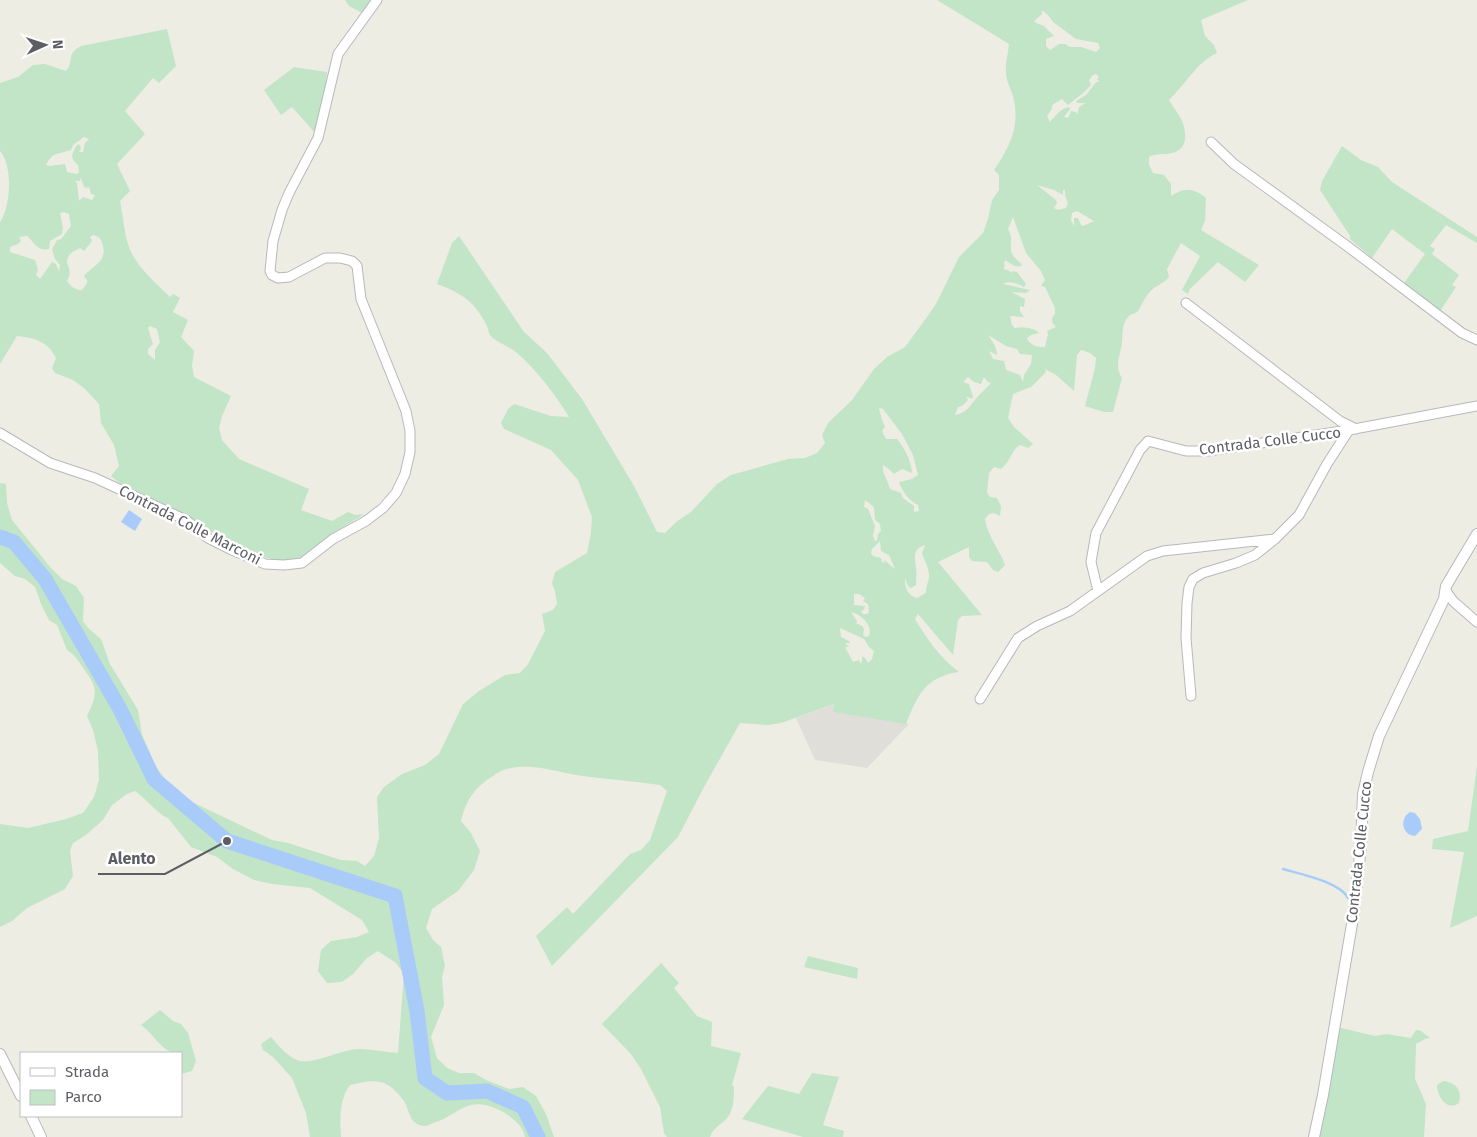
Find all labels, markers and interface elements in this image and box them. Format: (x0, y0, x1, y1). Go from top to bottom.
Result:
north arrow (20, 20, 70, 70)
text: N (49, 39, 66, 49)
street label: Contrada Colle Cucco (1198, 423, 1342, 459)
street label: Contrada Colle Marconi (116, 481, 264, 569)
street label: Contrada Colle Cucco (1343, 780, 1375, 924)
callout: Alento (98, 843, 165, 874)
text: Alento (107, 849, 156, 868)
legend (20, 1052, 182, 1117)
text: Strada (65, 1063, 109, 1081)
text: Parco (65, 1088, 102, 1106)

